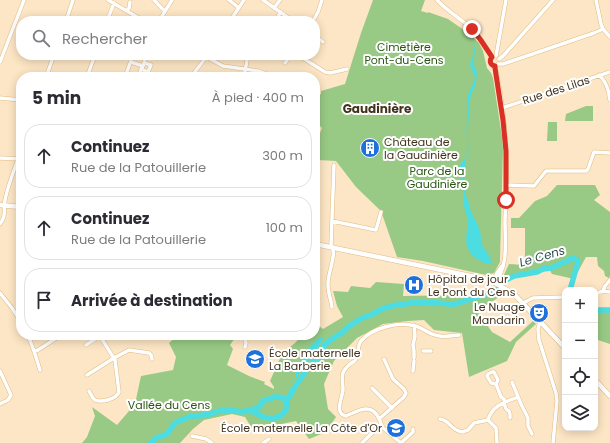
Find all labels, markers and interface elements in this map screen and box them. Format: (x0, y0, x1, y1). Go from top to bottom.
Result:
search box (16, 16, 320, 60)
route end (463, 20, 481, 38)
icon: search (30, 27, 52, 49)
text: Rechercher (62, 28, 148, 49)
park label: Cimetière Pont-du-Cens (364, 39, 444, 68)
street label: Rue des Lilas (520, 72, 592, 108)
text: 5 min (32, 86, 81, 110)
text: À pied · 400 m (212, 88, 304, 107)
district label: Gaudinière (343, 100, 412, 117)
place label: Château de la Gaudinière (384, 134, 458, 163)
text: Continuez (71, 136, 150, 157)
building icon: Château de la Gaudinière (359, 137, 381, 159)
icon: ahead (33, 145, 55, 167)
text: 300 m (262, 146, 303, 165)
text: Rue de la Patouillerie (71, 158, 206, 177)
park label: Parc de la Gaudinière (407, 163, 468, 192)
route start (497, 191, 515, 209)
text: Continuez (71, 208, 150, 229)
icon: ahead (33, 217, 55, 239)
text: 100 m (266, 218, 303, 237)
text: Rue de la Patouillerie (71, 230, 206, 249)
water label: Le Cens (517, 241, 567, 271)
place label: Hôpital de jour Le Pont du Cens (428, 271, 516, 300)
hospital icon: Hôpital de jour Le Pont du Cens (403, 274, 425, 296)
map controls (562, 287, 598, 431)
button: + (562, 287, 598, 323)
icon: arrive (33, 289, 55, 311)
text: Arrivée à destination (71, 290, 233, 311)
place label: Le Nuage Mandarin (472, 299, 525, 328)
theatre icon: Le Nuage Mandarin (528, 302, 550, 324)
button: − (562, 323, 598, 359)
place label: École maternelle La Barberie (269, 345, 361, 374)
school or university icon: École maternelle La Barberie (244, 348, 266, 370)
button: locate (562, 359, 598, 395)
button: layers (562, 395, 598, 431)
park label: Vallée du Cens (128, 397, 210, 413)
school or university icon: École maternelle La Côte d'Or (385, 417, 407, 439)
place label: École maternelle La Côte d'Or (221, 420, 382, 436)

